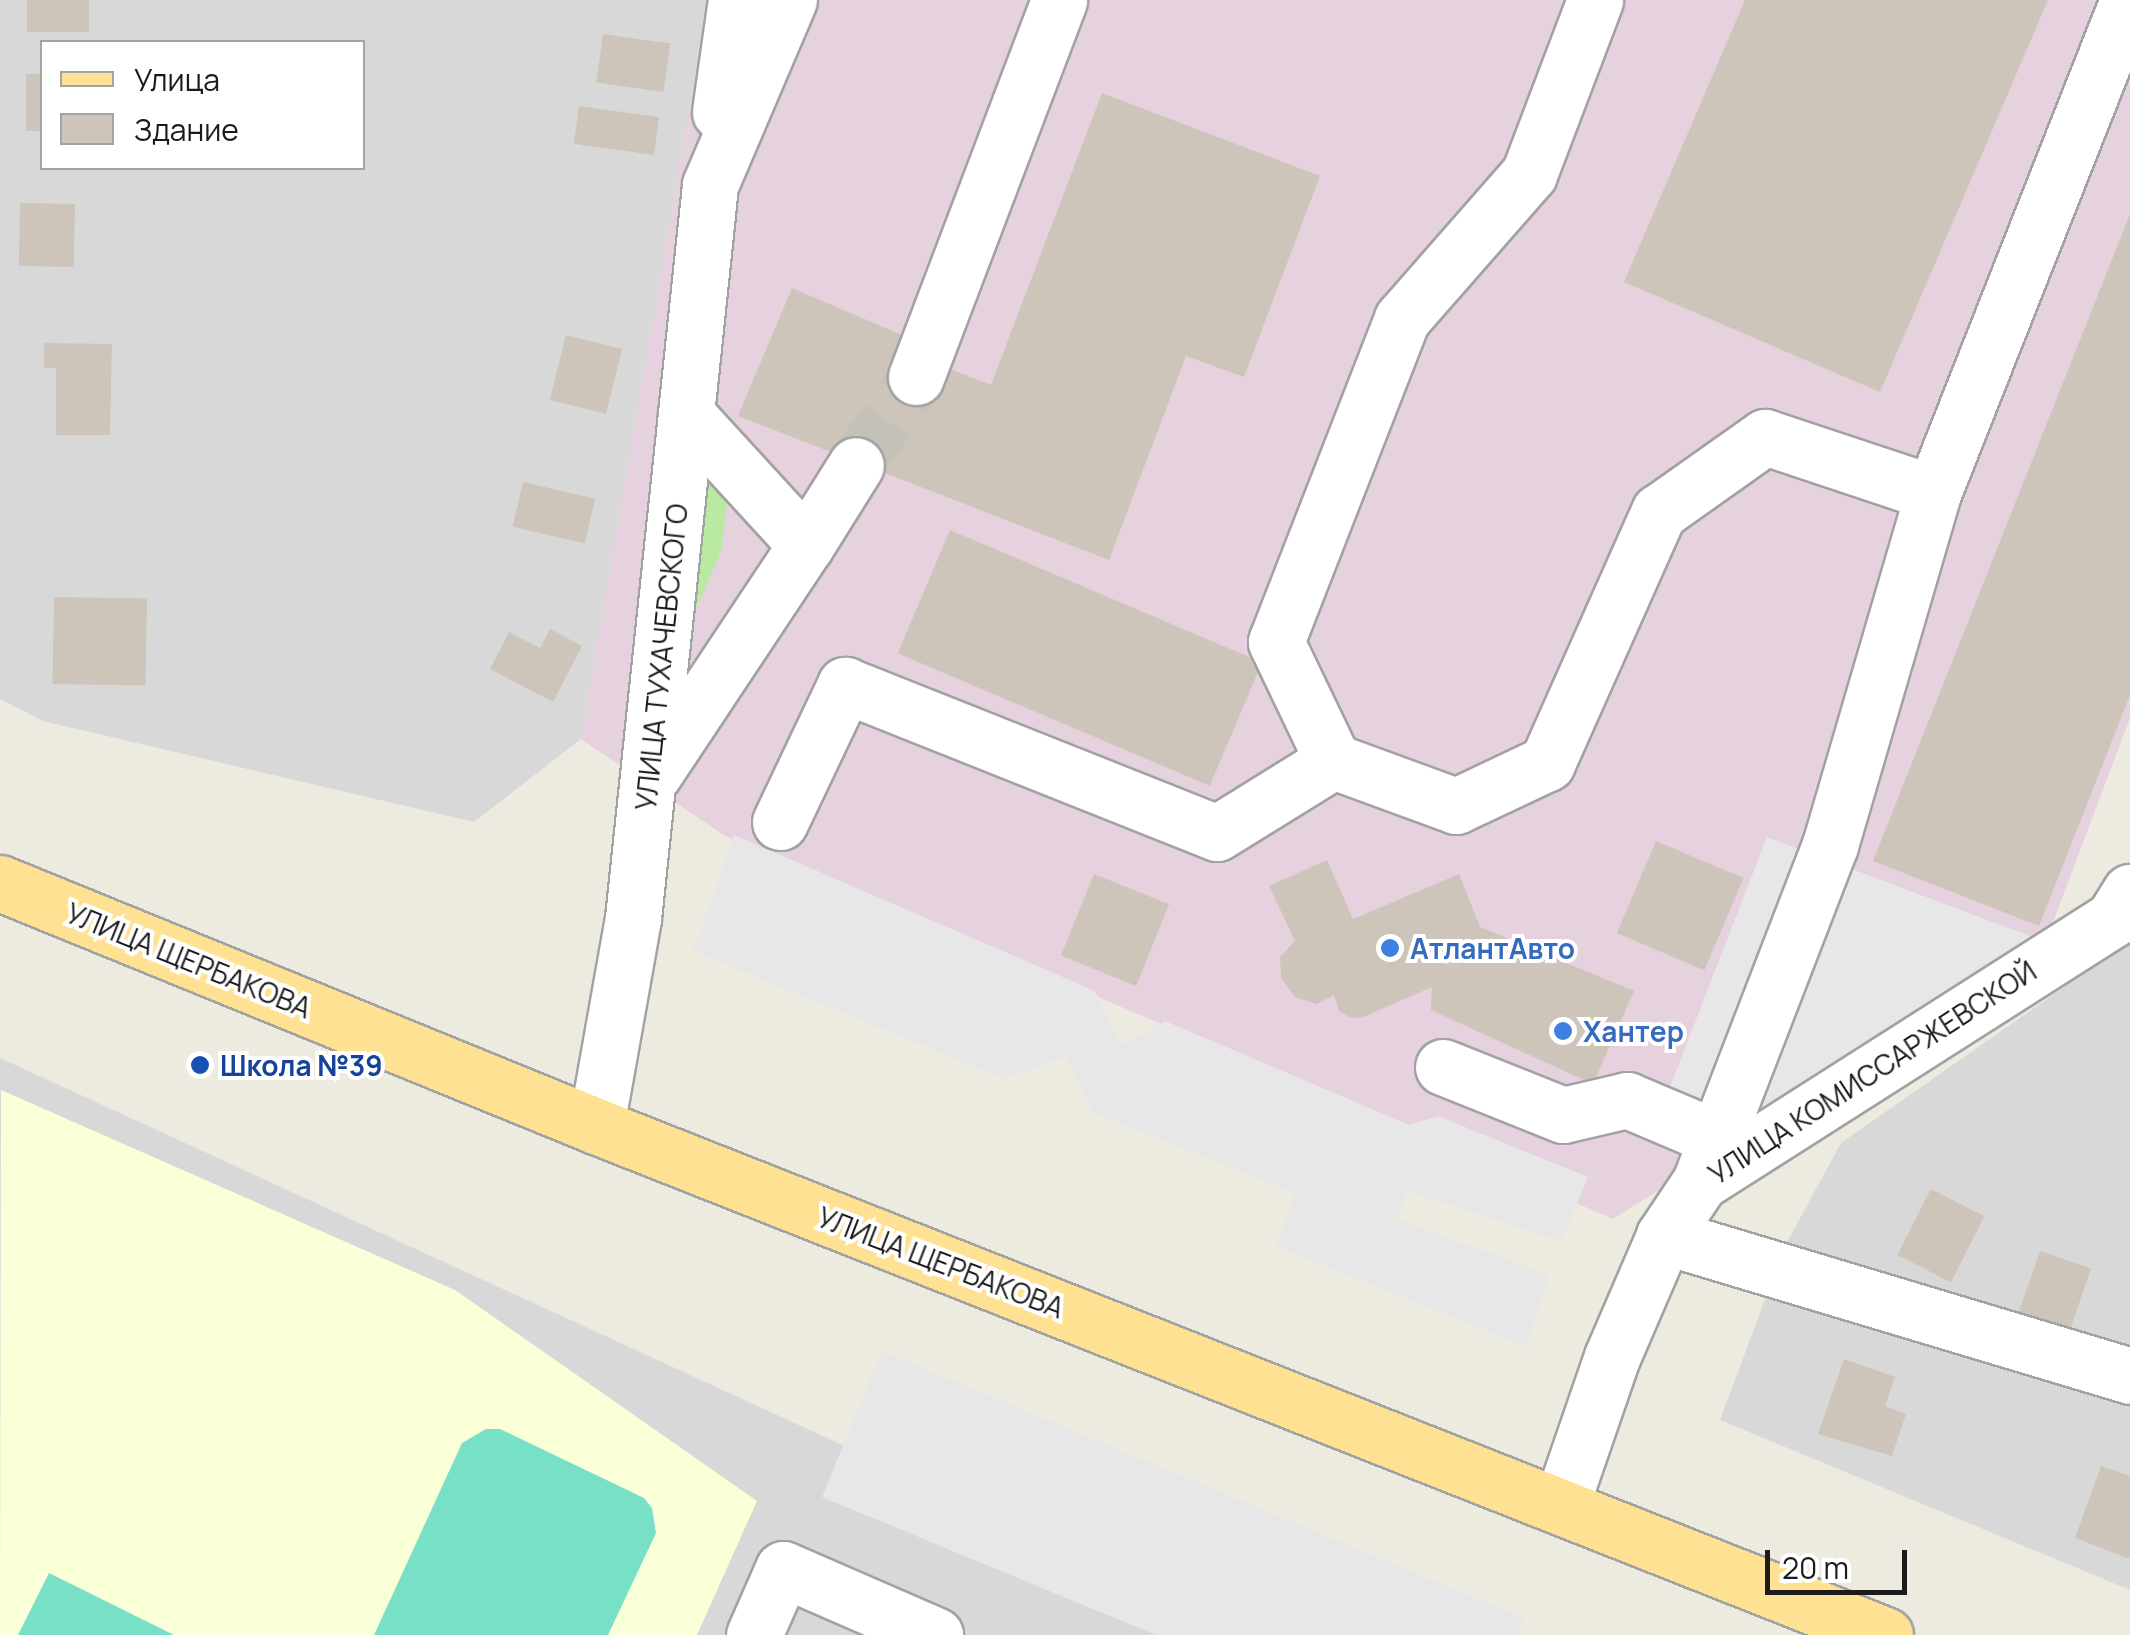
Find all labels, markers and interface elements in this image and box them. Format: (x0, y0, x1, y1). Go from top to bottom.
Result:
legend (40, 40, 365, 170)
text: Улица (134, 59, 220, 100)
text: Здание (134, 109, 239, 150)
street label: УЛИЦА ТУХАЧЕВСКОГО (628, 502, 694, 812)
street label: УЛИЦА ЩЕРБАКОВА (62, 895, 316, 1025)
place label: АтлантАвто (1410, 931, 1575, 965)
marker: АтлантАвто (1379, 937, 1401, 959)
street label: УЛИЦА КОМИССАРЖЕВСКОЙ (1702, 953, 2042, 1191)
place label: Хантер (1583, 1014, 1684, 1048)
marker: Хантер (1552, 1020, 1574, 1042)
place label: Школа №39 (220, 1048, 383, 1082)
marker: Школа №39 (189, 1054, 211, 1076)
street label: УЛИЦА ЩЕРБАКОВА (813, 1199, 1069, 1325)
scale bar (1770, 1530, 1912, 1592)
text: 20 m (1782, 1547, 1849, 1588)

